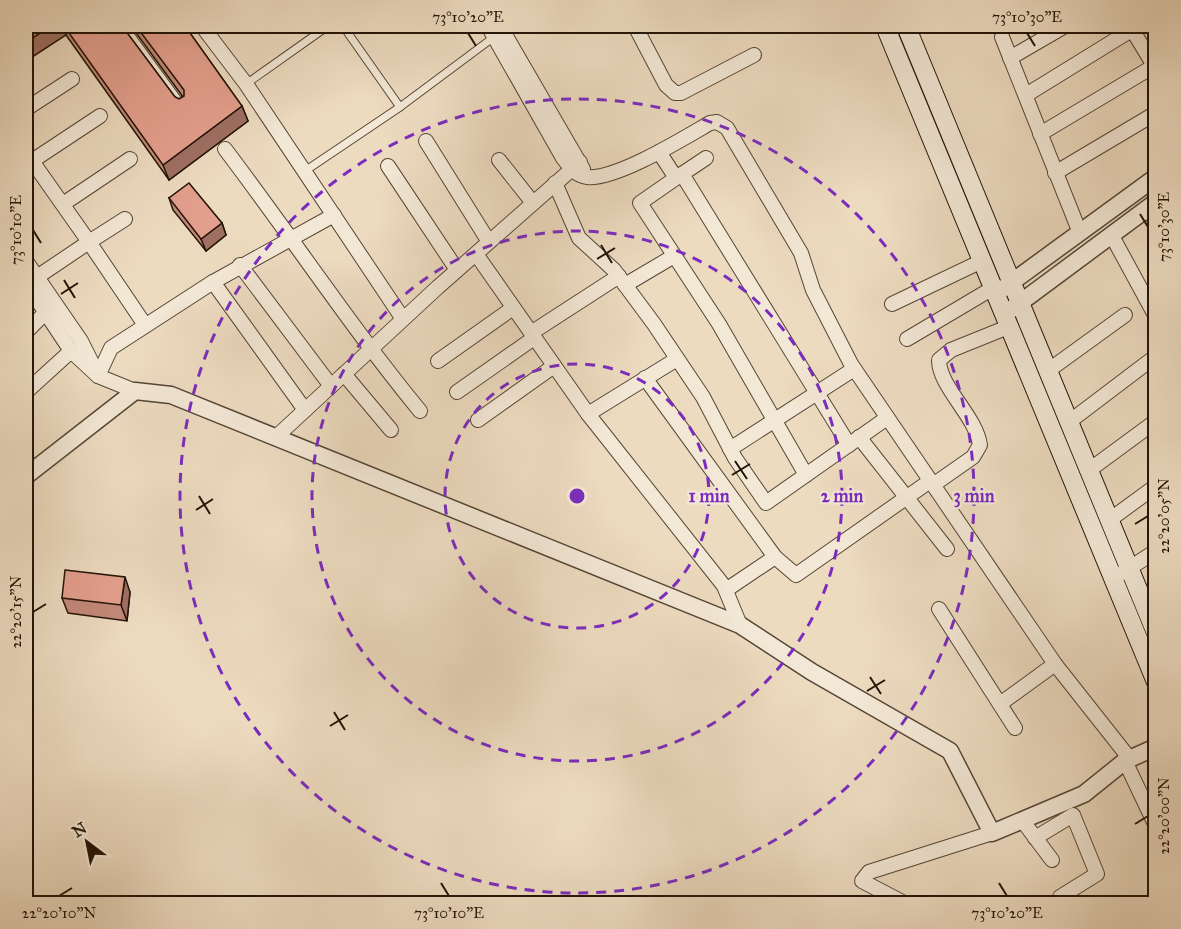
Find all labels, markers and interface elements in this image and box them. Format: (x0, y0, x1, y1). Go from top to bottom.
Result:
text: 73°10'20"E (432, 8, 504, 26)
text: 73°10'30"E (992, 8, 1062, 26)
text: 73°10'30"E (1155, 192, 1173, 262)
text: 73°10'10"E (7, 195, 25, 265)
text: 22°20'05"N (1155, 478, 1173, 554)
text: 1 min (689, 485, 730, 507)
text: 2 min (821, 485, 864, 507)
text: 3 min (954, 485, 995, 508)
centre of rings (567, 486, 587, 506)
text: 22°20'15"N (7, 575, 25, 648)
text: 22°20'00"N (1155, 777, 1173, 855)
north arrow (57, 812, 117, 872)
text: N (69, 818, 90, 841)
text: 22°20'10"N (22, 904, 96, 922)
text: 73°10'10"E (414, 904, 484, 922)
text: 73°10'20"E (971, 904, 1043, 922)

